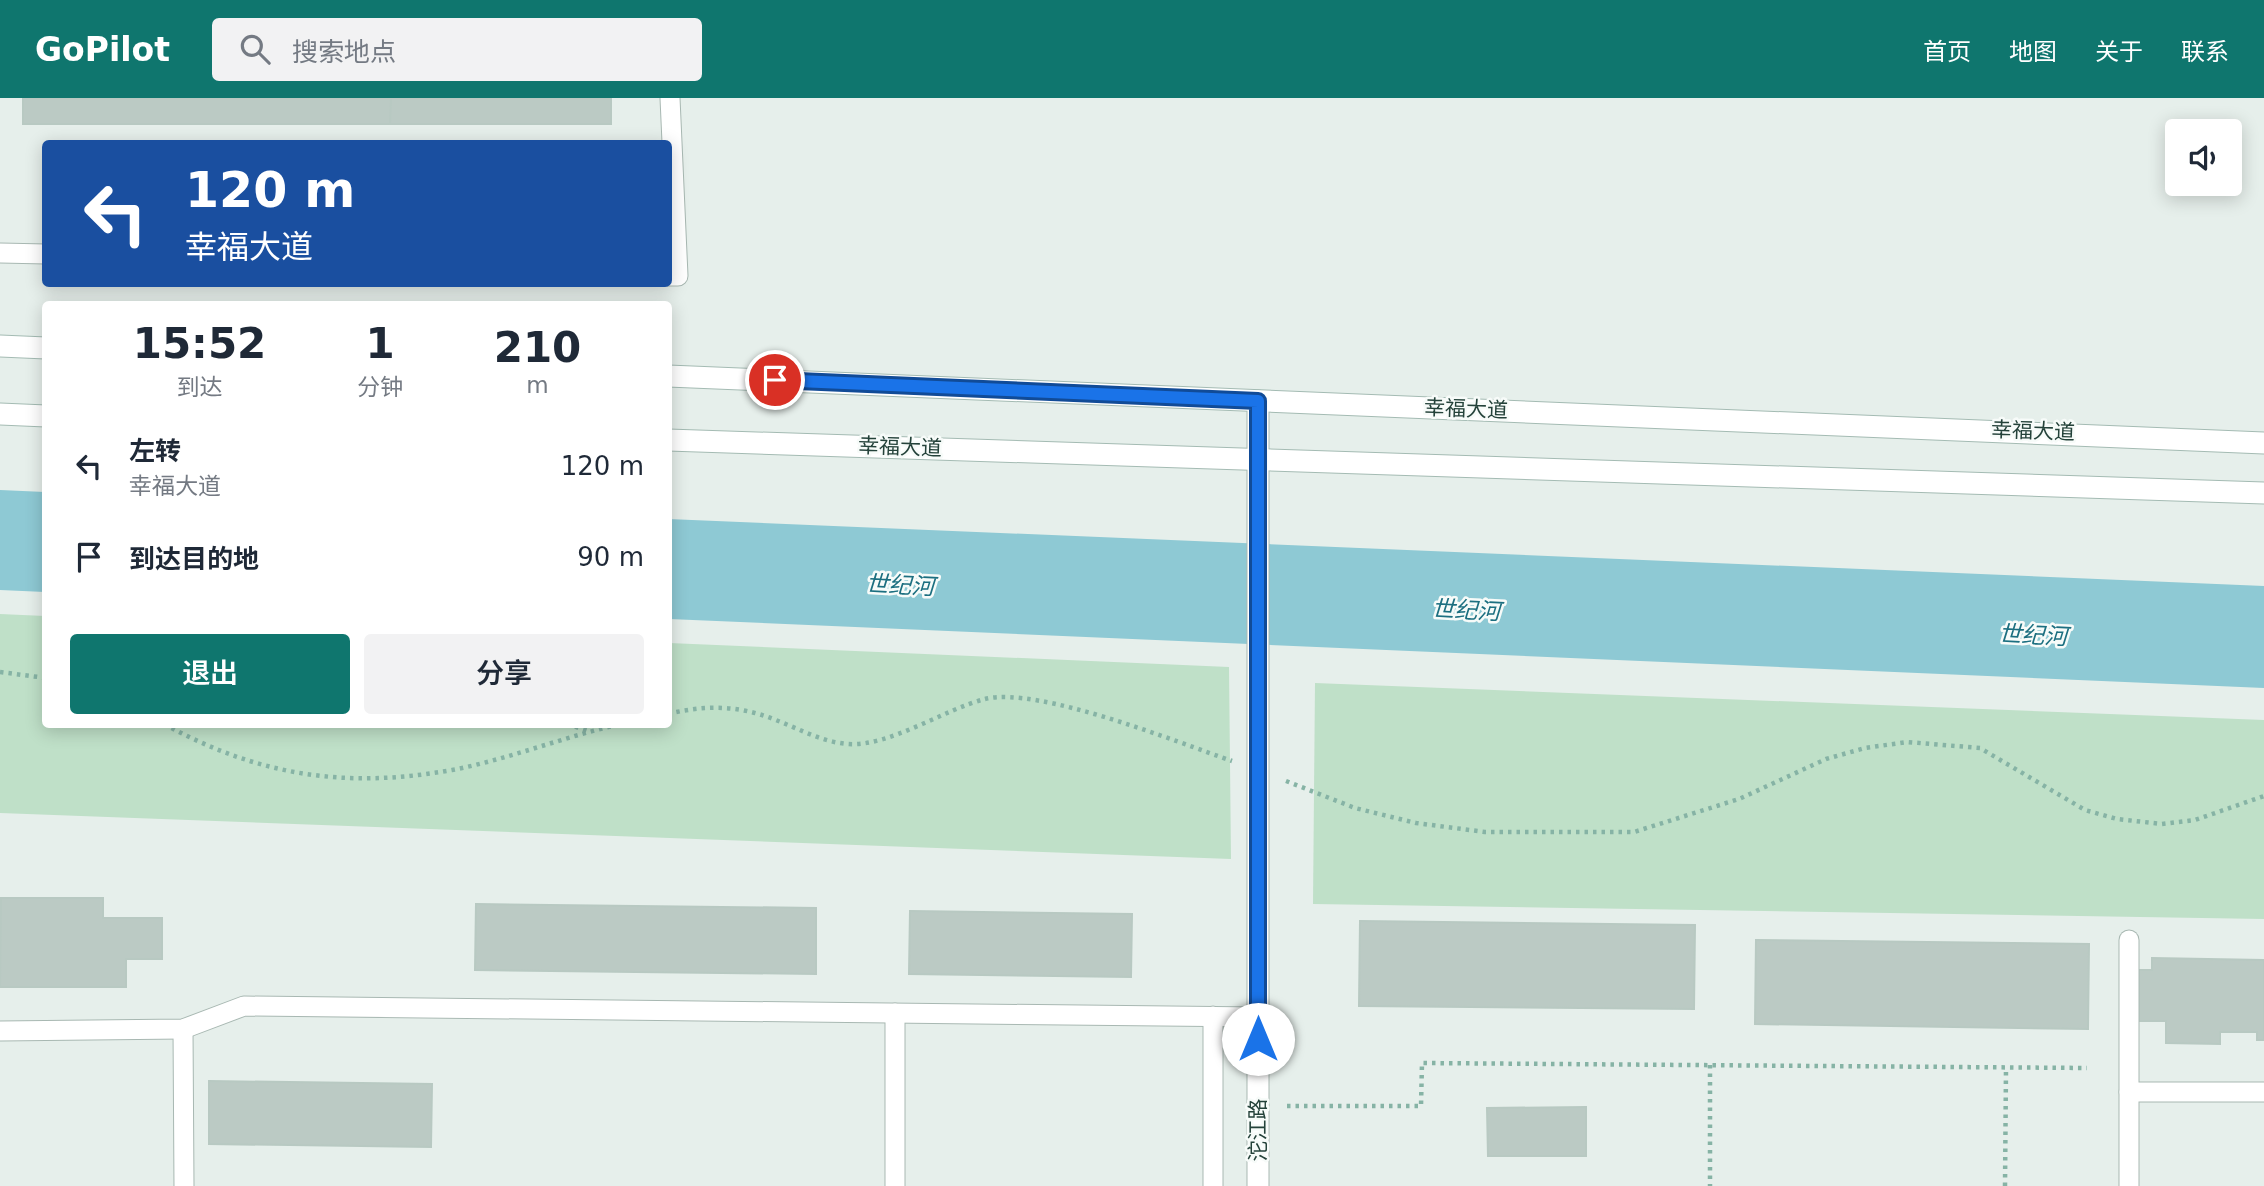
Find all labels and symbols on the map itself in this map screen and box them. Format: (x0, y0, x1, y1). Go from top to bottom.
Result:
pin (745, 350, 805, 410)
street label: 幸福大道 (1424, 396, 1508, 422)
street label: 幸福大道 (1991, 418, 2075, 444)
street label: 幸福大道 (858, 434, 942, 460)
water label: 世纪河 (865, 570, 939, 600)
water label: 世纪河 (1431, 595, 1505, 625)
water label: 世纪河 (1998, 620, 2072, 650)
position arrow (1221, 1002, 1295, 1076)
street label: 沱江路 (1246, 1099, 1270, 1162)

